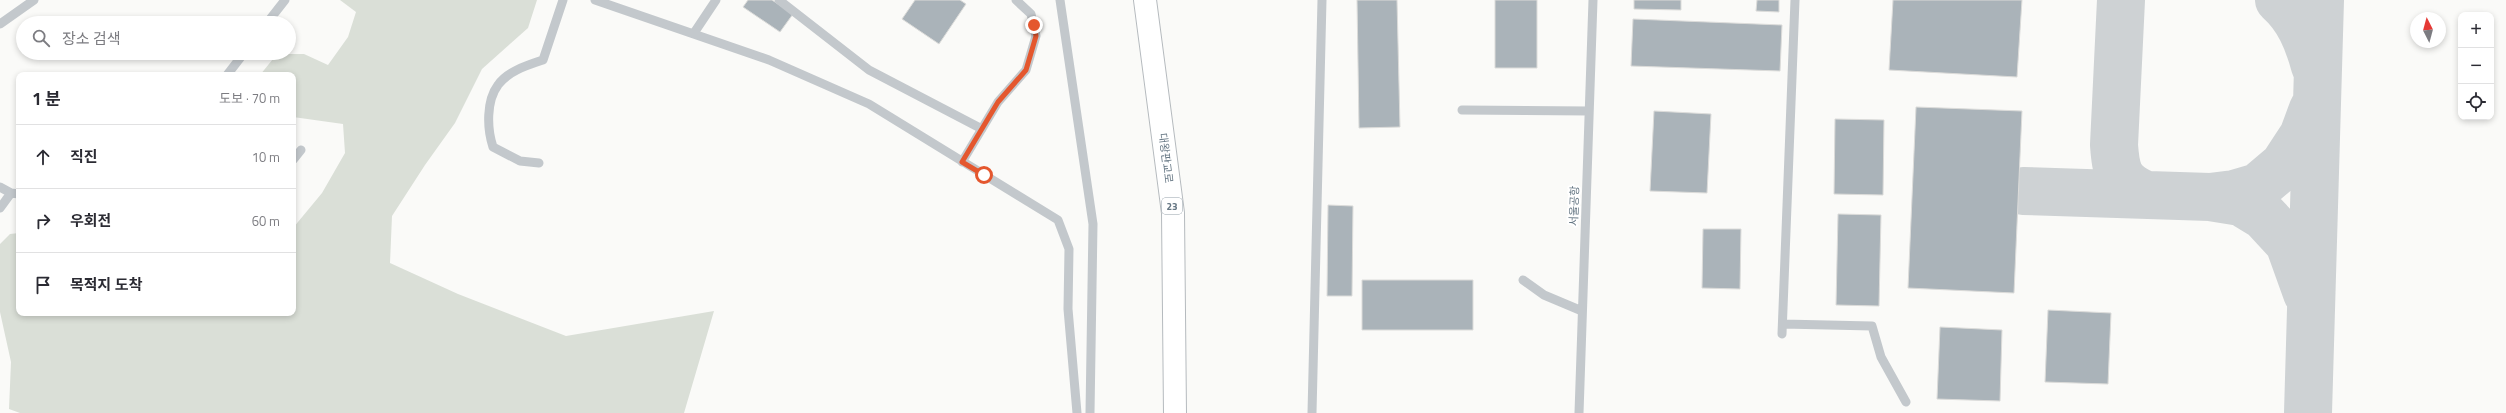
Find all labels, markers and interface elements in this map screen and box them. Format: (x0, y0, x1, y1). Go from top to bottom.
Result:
north arrow (2410, 12, 2446, 48)
map controls (2458, 12, 2494, 120)
button: + (2458, 12, 2494, 48)
search box (16, 16, 296, 60)
route end (1025, 16, 1043, 34)
icon: search (30, 27, 52, 49)
text: 장소 검색 (62, 27, 121, 50)
button: − (2458, 48, 2494, 84)
button: locate (2458, 84, 2494, 120)
text: 1 분 (32, 86, 61, 112)
text: 도보 · 70 m (219, 88, 280, 108)
street label: 대왕판교로 (1155, 132, 1177, 184)
text: 직진 (70, 145, 98, 168)
icon: ahead (32, 146, 54, 168)
text: 10 m (252, 147, 280, 167)
route start (975, 166, 993, 184)
street label: 서울공항 (1565, 185, 1583, 227)
road number: 23 (1162, 198, 1182, 214)
text: 우회전 (70, 209, 111, 232)
icon: right (32, 210, 54, 232)
text: 60 m (252, 211, 280, 231)
text: 목적지 도착 (70, 273, 142, 296)
icon: arrive (32, 274, 54, 296)

